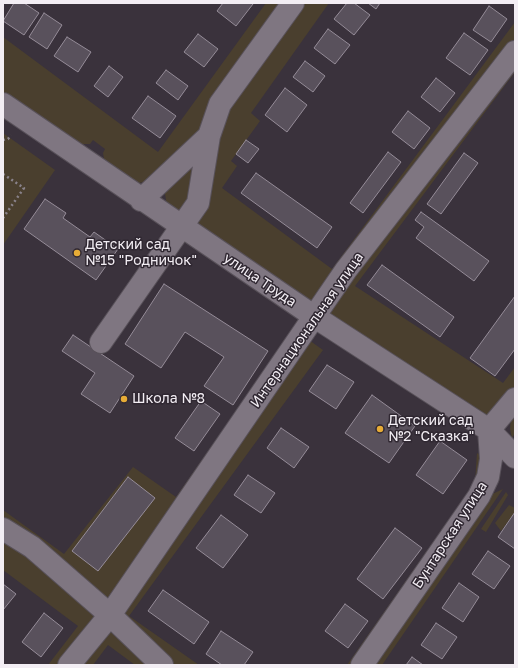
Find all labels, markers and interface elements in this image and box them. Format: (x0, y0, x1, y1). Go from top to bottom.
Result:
place label: Детский сад №15 "Родничок" (85, 237, 197, 270)
marker: Детский сад №15 "Родничок" (72, 248, 82, 258)
street label: улица Труда (220, 249, 300, 311)
street label: Интернациональная улица (247, 249, 367, 411)
place label: Школа №8 (132, 391, 205, 407)
marker: Школа №8 (119, 394, 129, 404)
place label: Детский сад №2 "Сказка" (388, 413, 474, 446)
marker: Детский сад №2 "Сказка" (375, 424, 385, 434)
street label: Бунтарская улица (409, 478, 491, 592)

